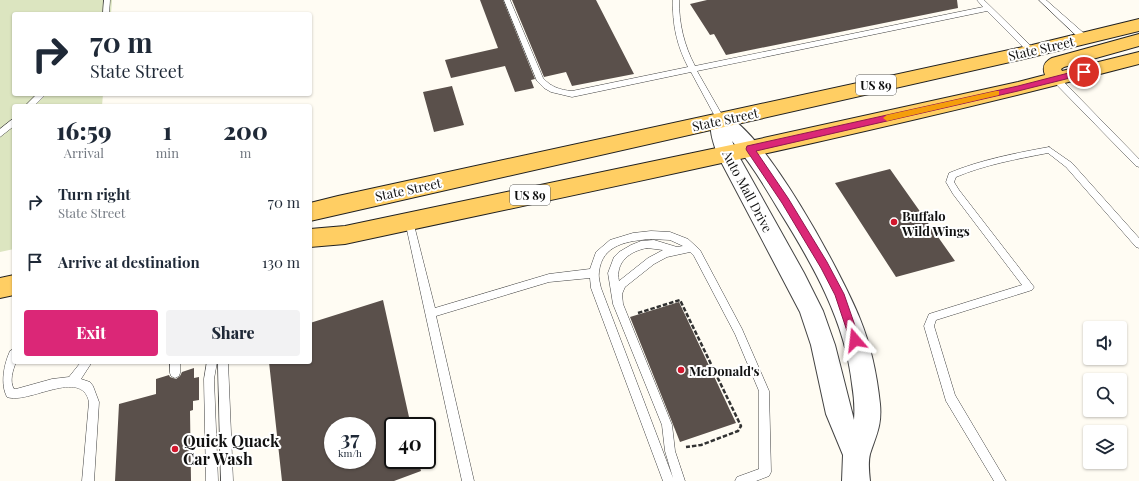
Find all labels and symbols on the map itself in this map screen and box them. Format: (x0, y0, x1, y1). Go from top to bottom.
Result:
street label: State Street (1006, 32, 1076, 64)
pin (1067, 55, 1101, 89)
road number: US 89 (856, 75, 896, 95)
street label: State Street (690, 104, 760, 134)
street label: Auto Mall Drive (719, 146, 777, 235)
street label: State Street (373, 174, 443, 204)
road number: US 89 (510, 185, 550, 205)
place label: Buffalo Wild Wings (901, 207, 970, 239)
marker: Buffalo Wild Wings (889, 217, 899, 227)
position arrow (834, 319, 876, 361)
place label: McDonald's (689, 362, 760, 379)
marker: McDonald's (676, 365, 686, 375)
speed limit sign: 40 (384, 417, 436, 469)
place label: Quick Quack Car Wash (183, 430, 280, 469)
marker: Quick Quack Car Wash (170, 444, 180, 454)

